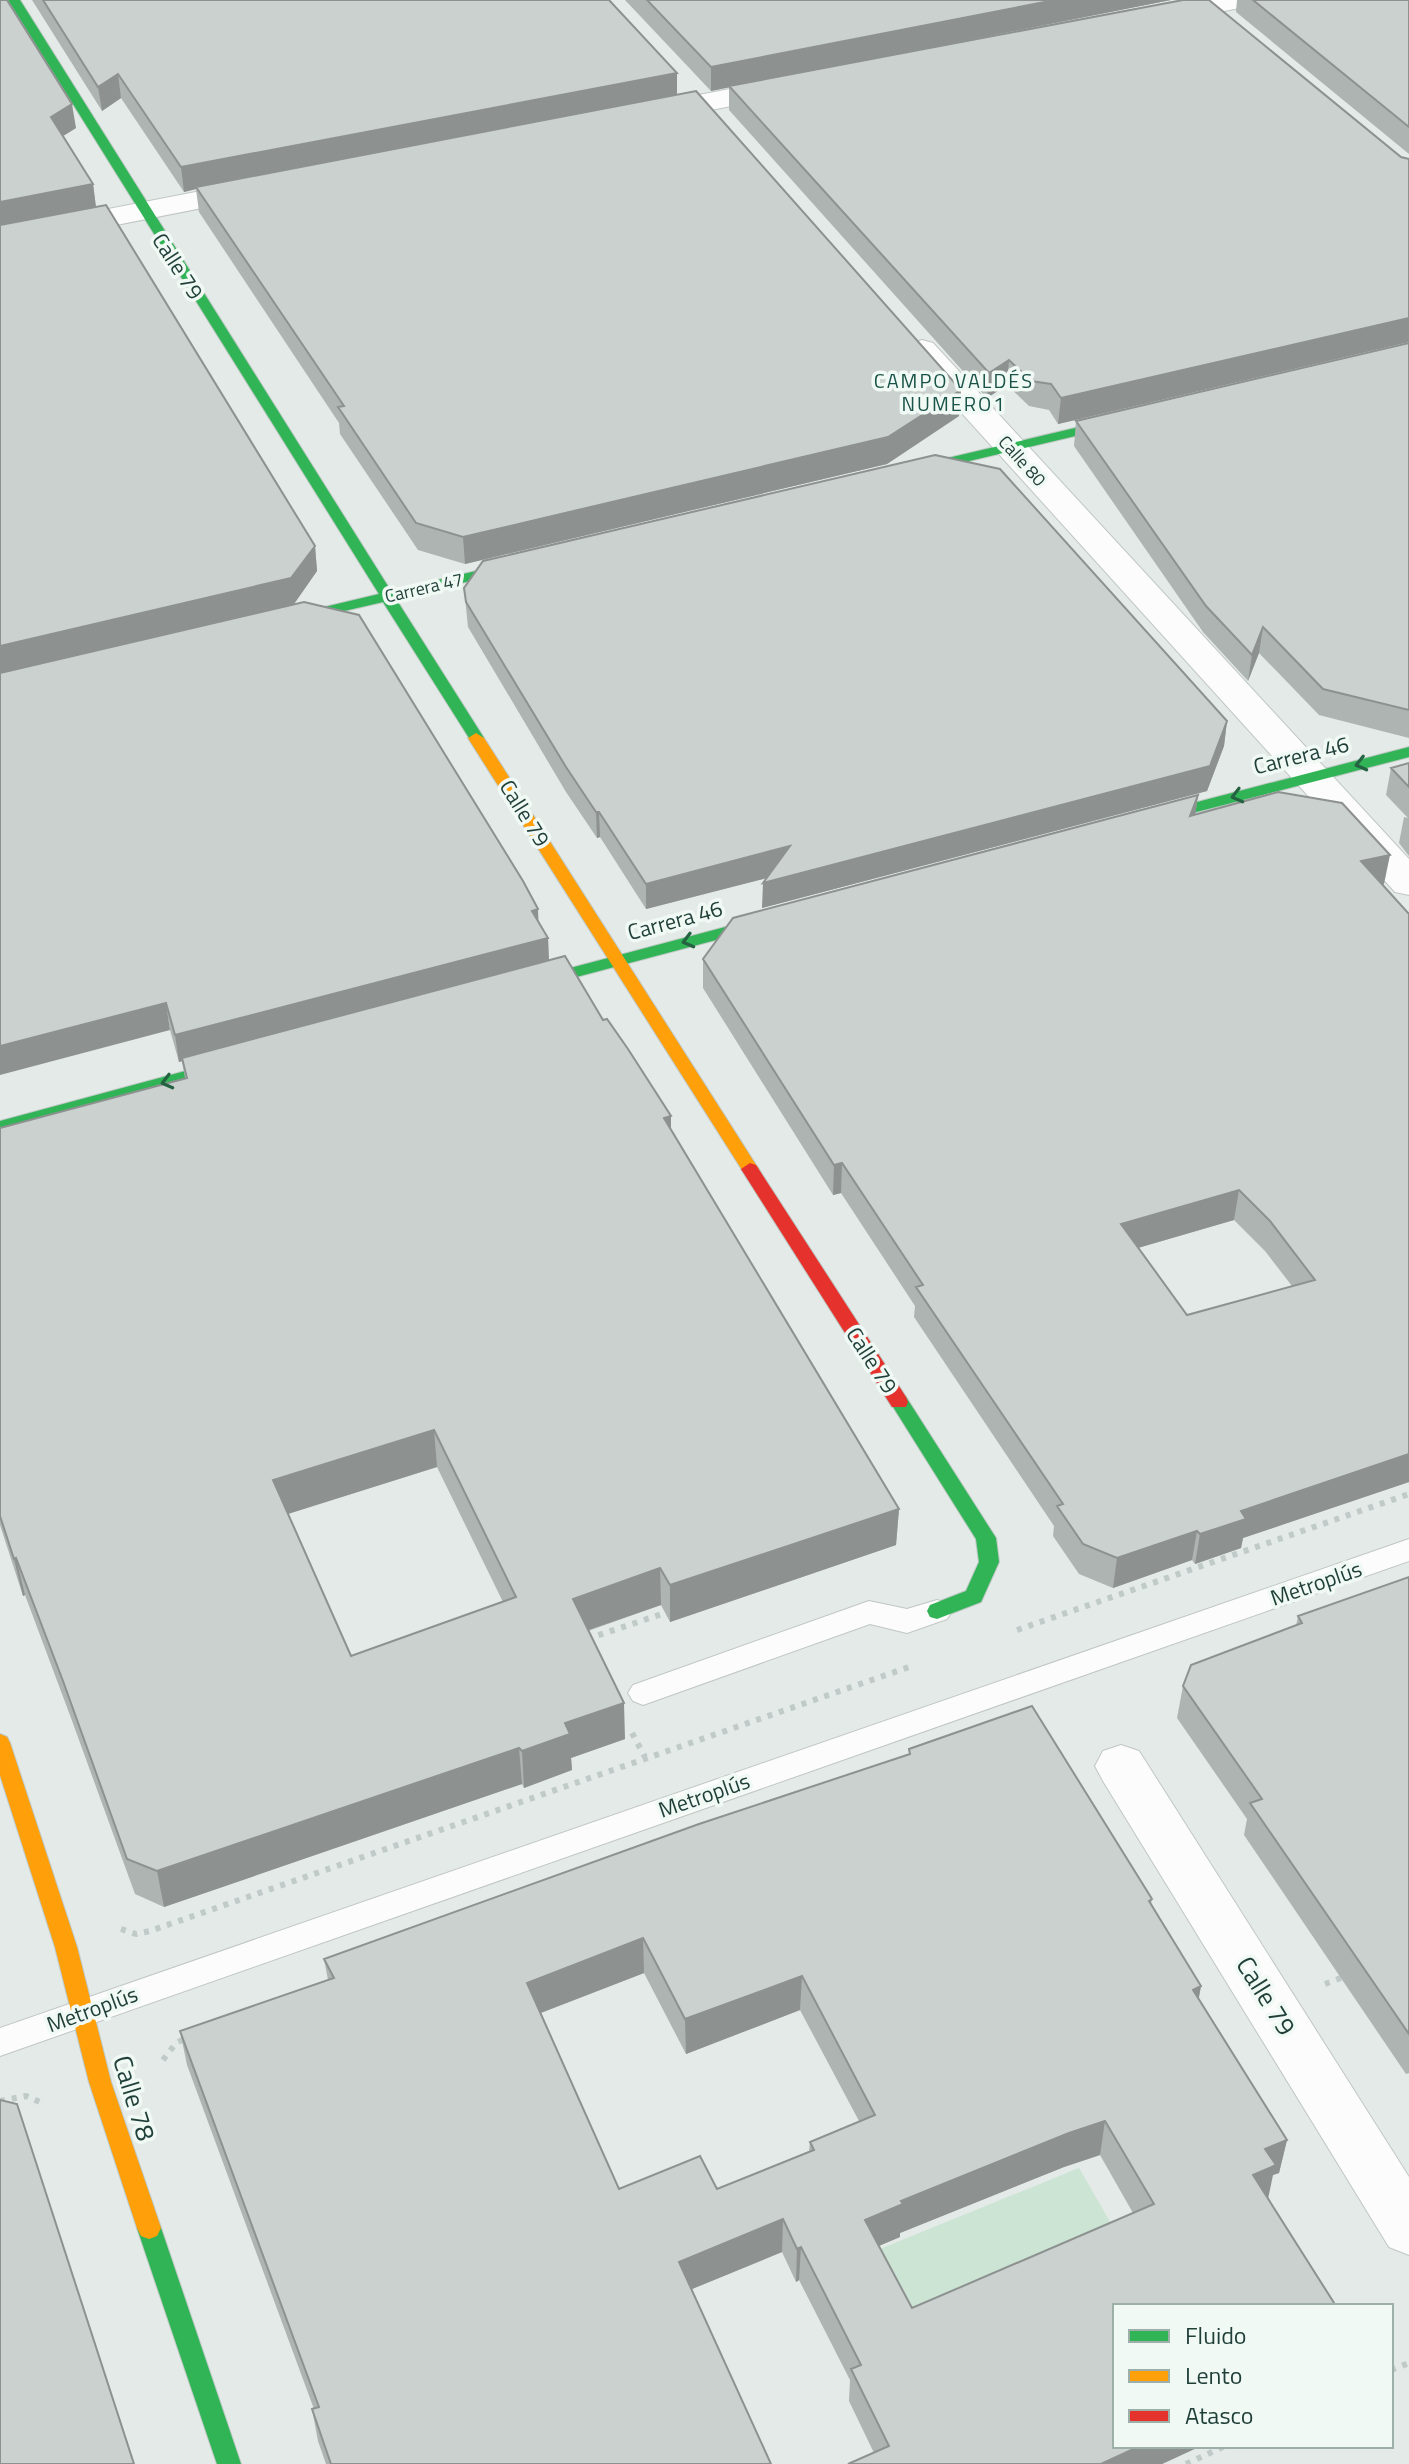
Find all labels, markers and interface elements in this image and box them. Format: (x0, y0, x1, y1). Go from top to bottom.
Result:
street label: Calle 79 (144, 226, 212, 306)
district label: CAMPO VALDÉS NUMERO1 (874, 365, 1034, 419)
street label: Calle 80 (992, 429, 1053, 492)
street label: Carrera 47 (382, 565, 466, 610)
street label: Carrera 46 (1250, 727, 1352, 783)
one-way arrow (1355, 755, 1368, 772)
street label: Calle 79 (491, 773, 559, 853)
one-way arrow (1231, 786, 1245, 803)
street label: Carrera 46 (624, 891, 726, 949)
one-way arrow (682, 932, 696, 949)
one-way arrow (160, 1073, 174, 1089)
street label: Calle 79 (838, 1320, 906, 1400)
street label: Metroplús (1266, 1552, 1366, 1614)
street label: Metroplús (654, 1764, 754, 1826)
street label: Calle 79 (1227, 1948, 1306, 2043)
street label: Metroplús (42, 1977, 142, 2041)
street label: Calle 78 (103, 2050, 166, 2145)
legend (1113, 2304, 1393, 2448)
text: Fluido (1185, 2317, 1247, 2353)
text: Lento (1185, 2357, 1242, 2393)
text: Atasco (1185, 2397, 1254, 2433)

